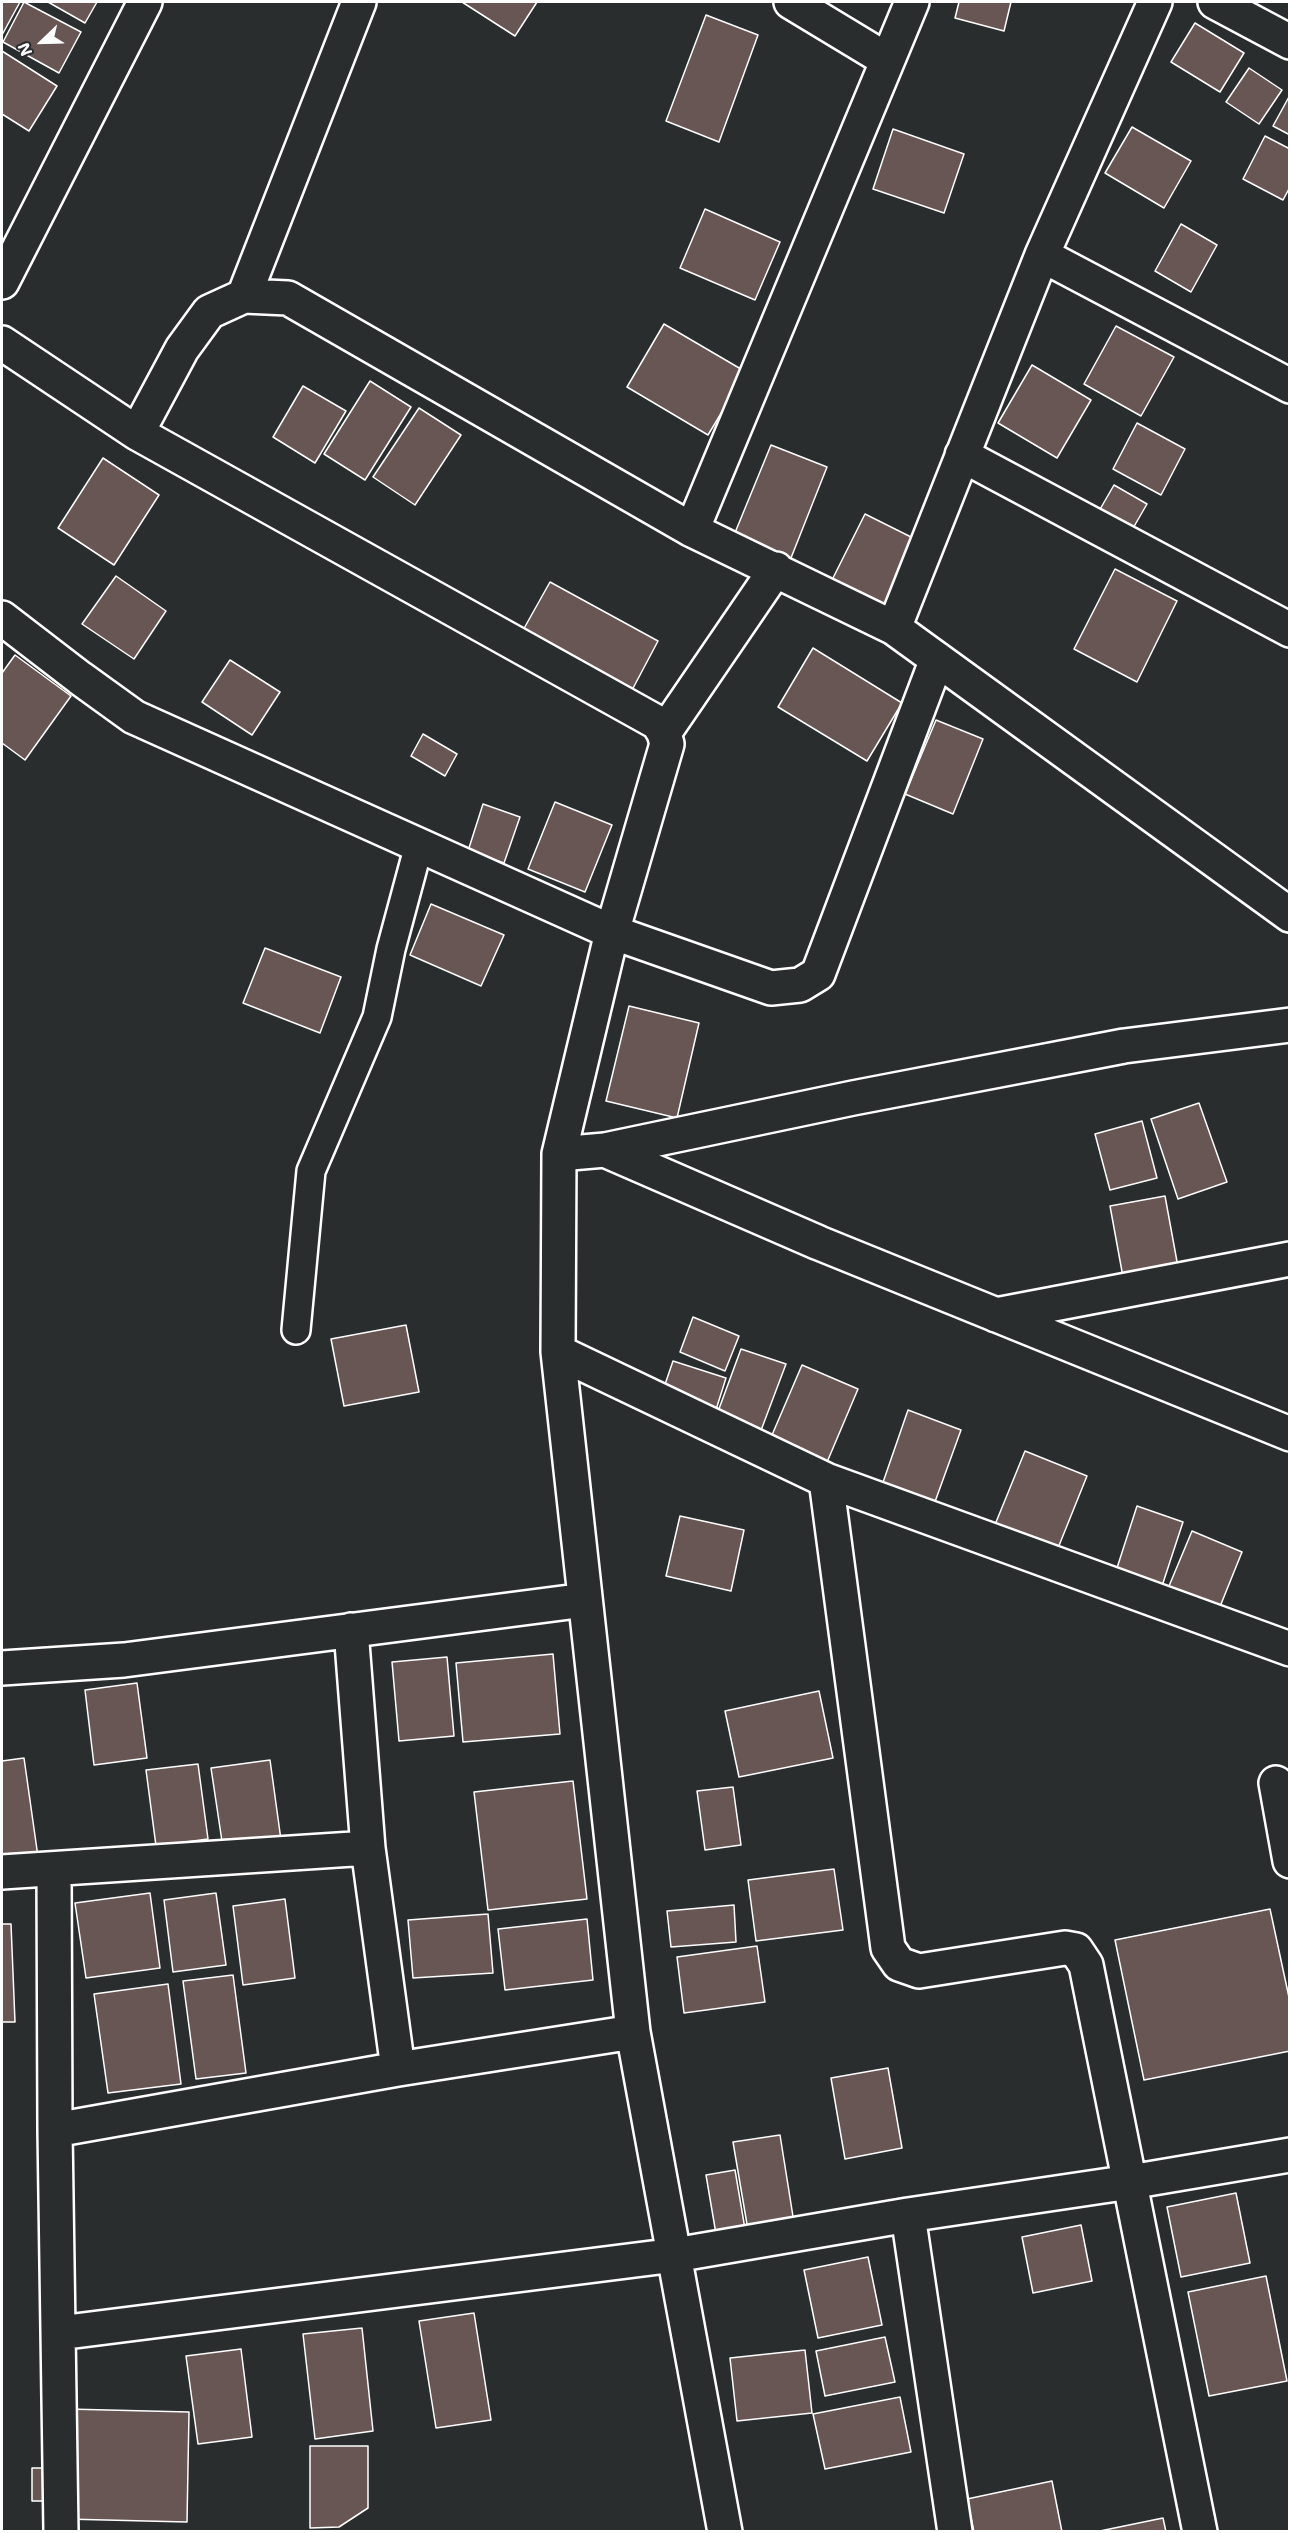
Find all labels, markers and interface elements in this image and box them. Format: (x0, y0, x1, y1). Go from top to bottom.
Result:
north arrow (12, 12, 72, 72)
text: N (13, 39, 37, 59)

